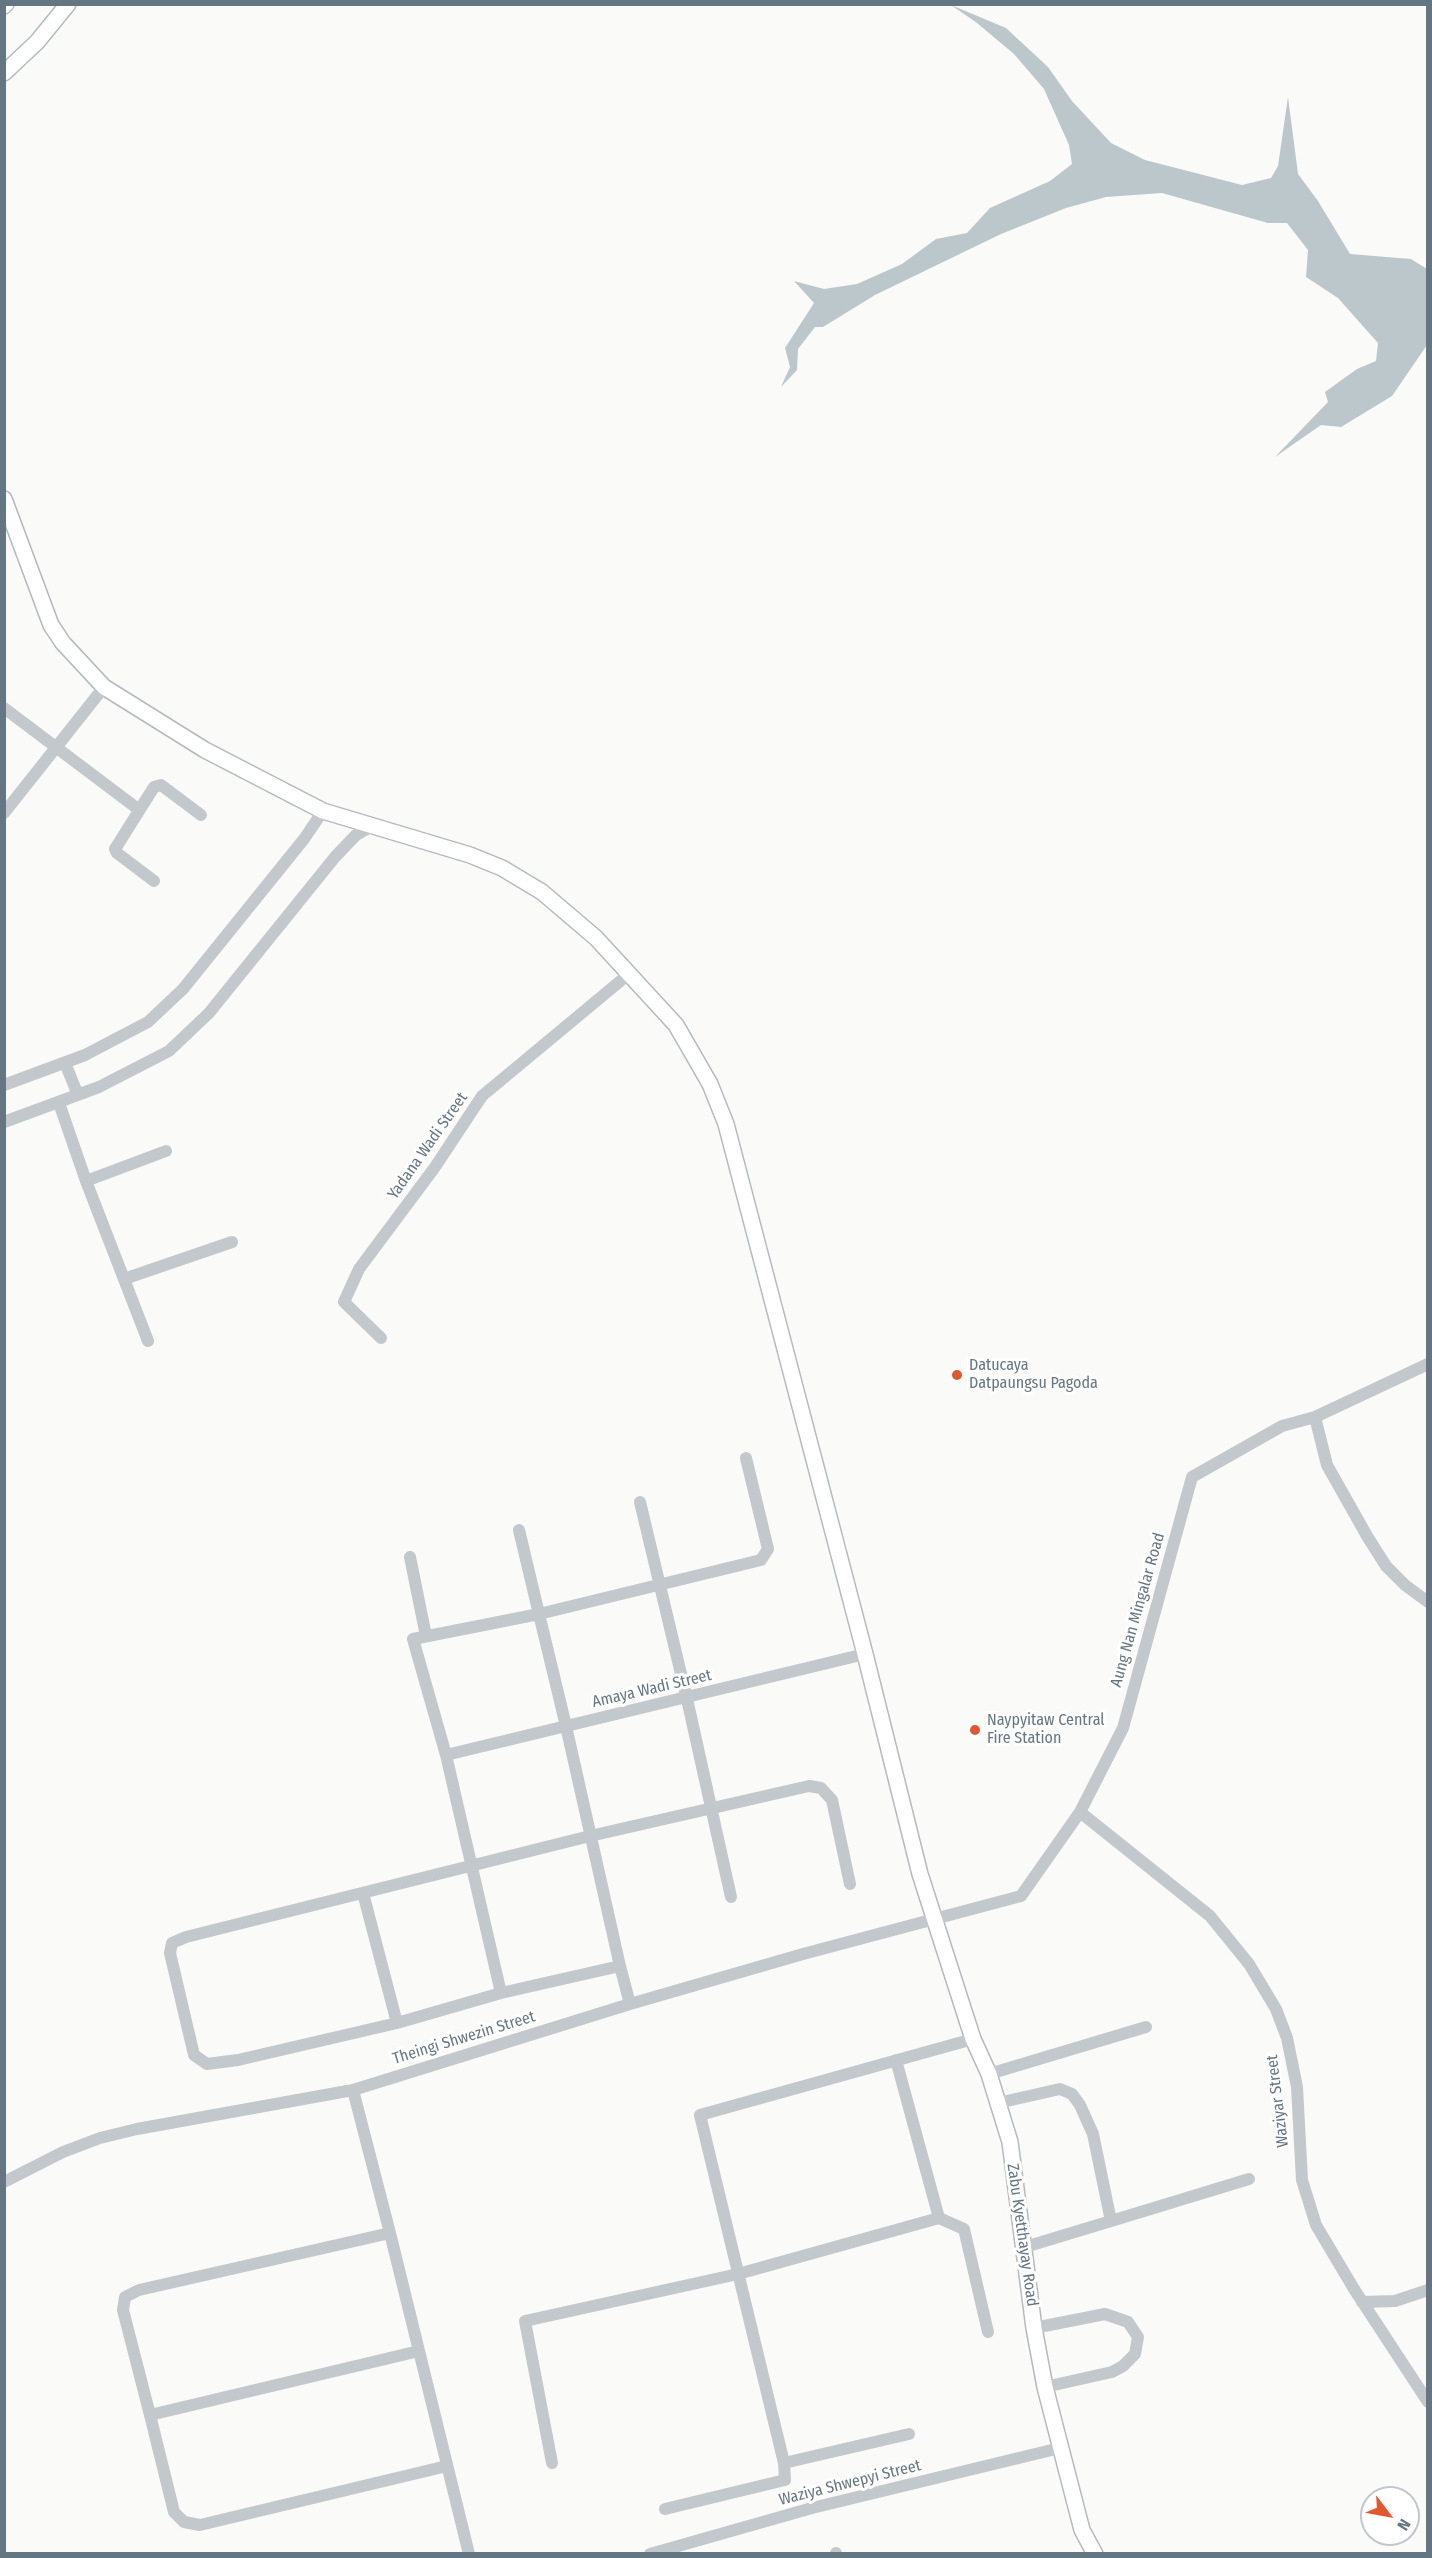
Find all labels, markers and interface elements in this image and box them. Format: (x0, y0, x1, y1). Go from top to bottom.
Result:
street label: Yadana Wadi Street (384, 1089, 472, 1203)
place label: Datucaya Datpaungsu Pagoda (969, 1356, 1098, 1394)
marker: Datucaya Datpaungsu Pagoda (950, 1368, 964, 1382)
street label: Aung Nan Mingalar Road (1107, 1531, 1169, 1689)
street label: Amaya Wadi Street (590, 1666, 714, 1712)
place label: Naypyitaw Central Fire Station (987, 1711, 1105, 1749)
marker: Naypyitaw Central Fire Station (968, 1723, 982, 1737)
street label: Theingi Shwezin Street (390, 2007, 538, 2069)
street label: Waziyar Street (1263, 2054, 1293, 2148)
street label: Zabu Kyetthayay Road (1002, 2162, 1042, 2308)
street label: Waziya Shwepyi Street (777, 2456, 923, 2510)
north arrow (1360, 2486, 1420, 2546)
text: N (1393, 2516, 1415, 2534)

